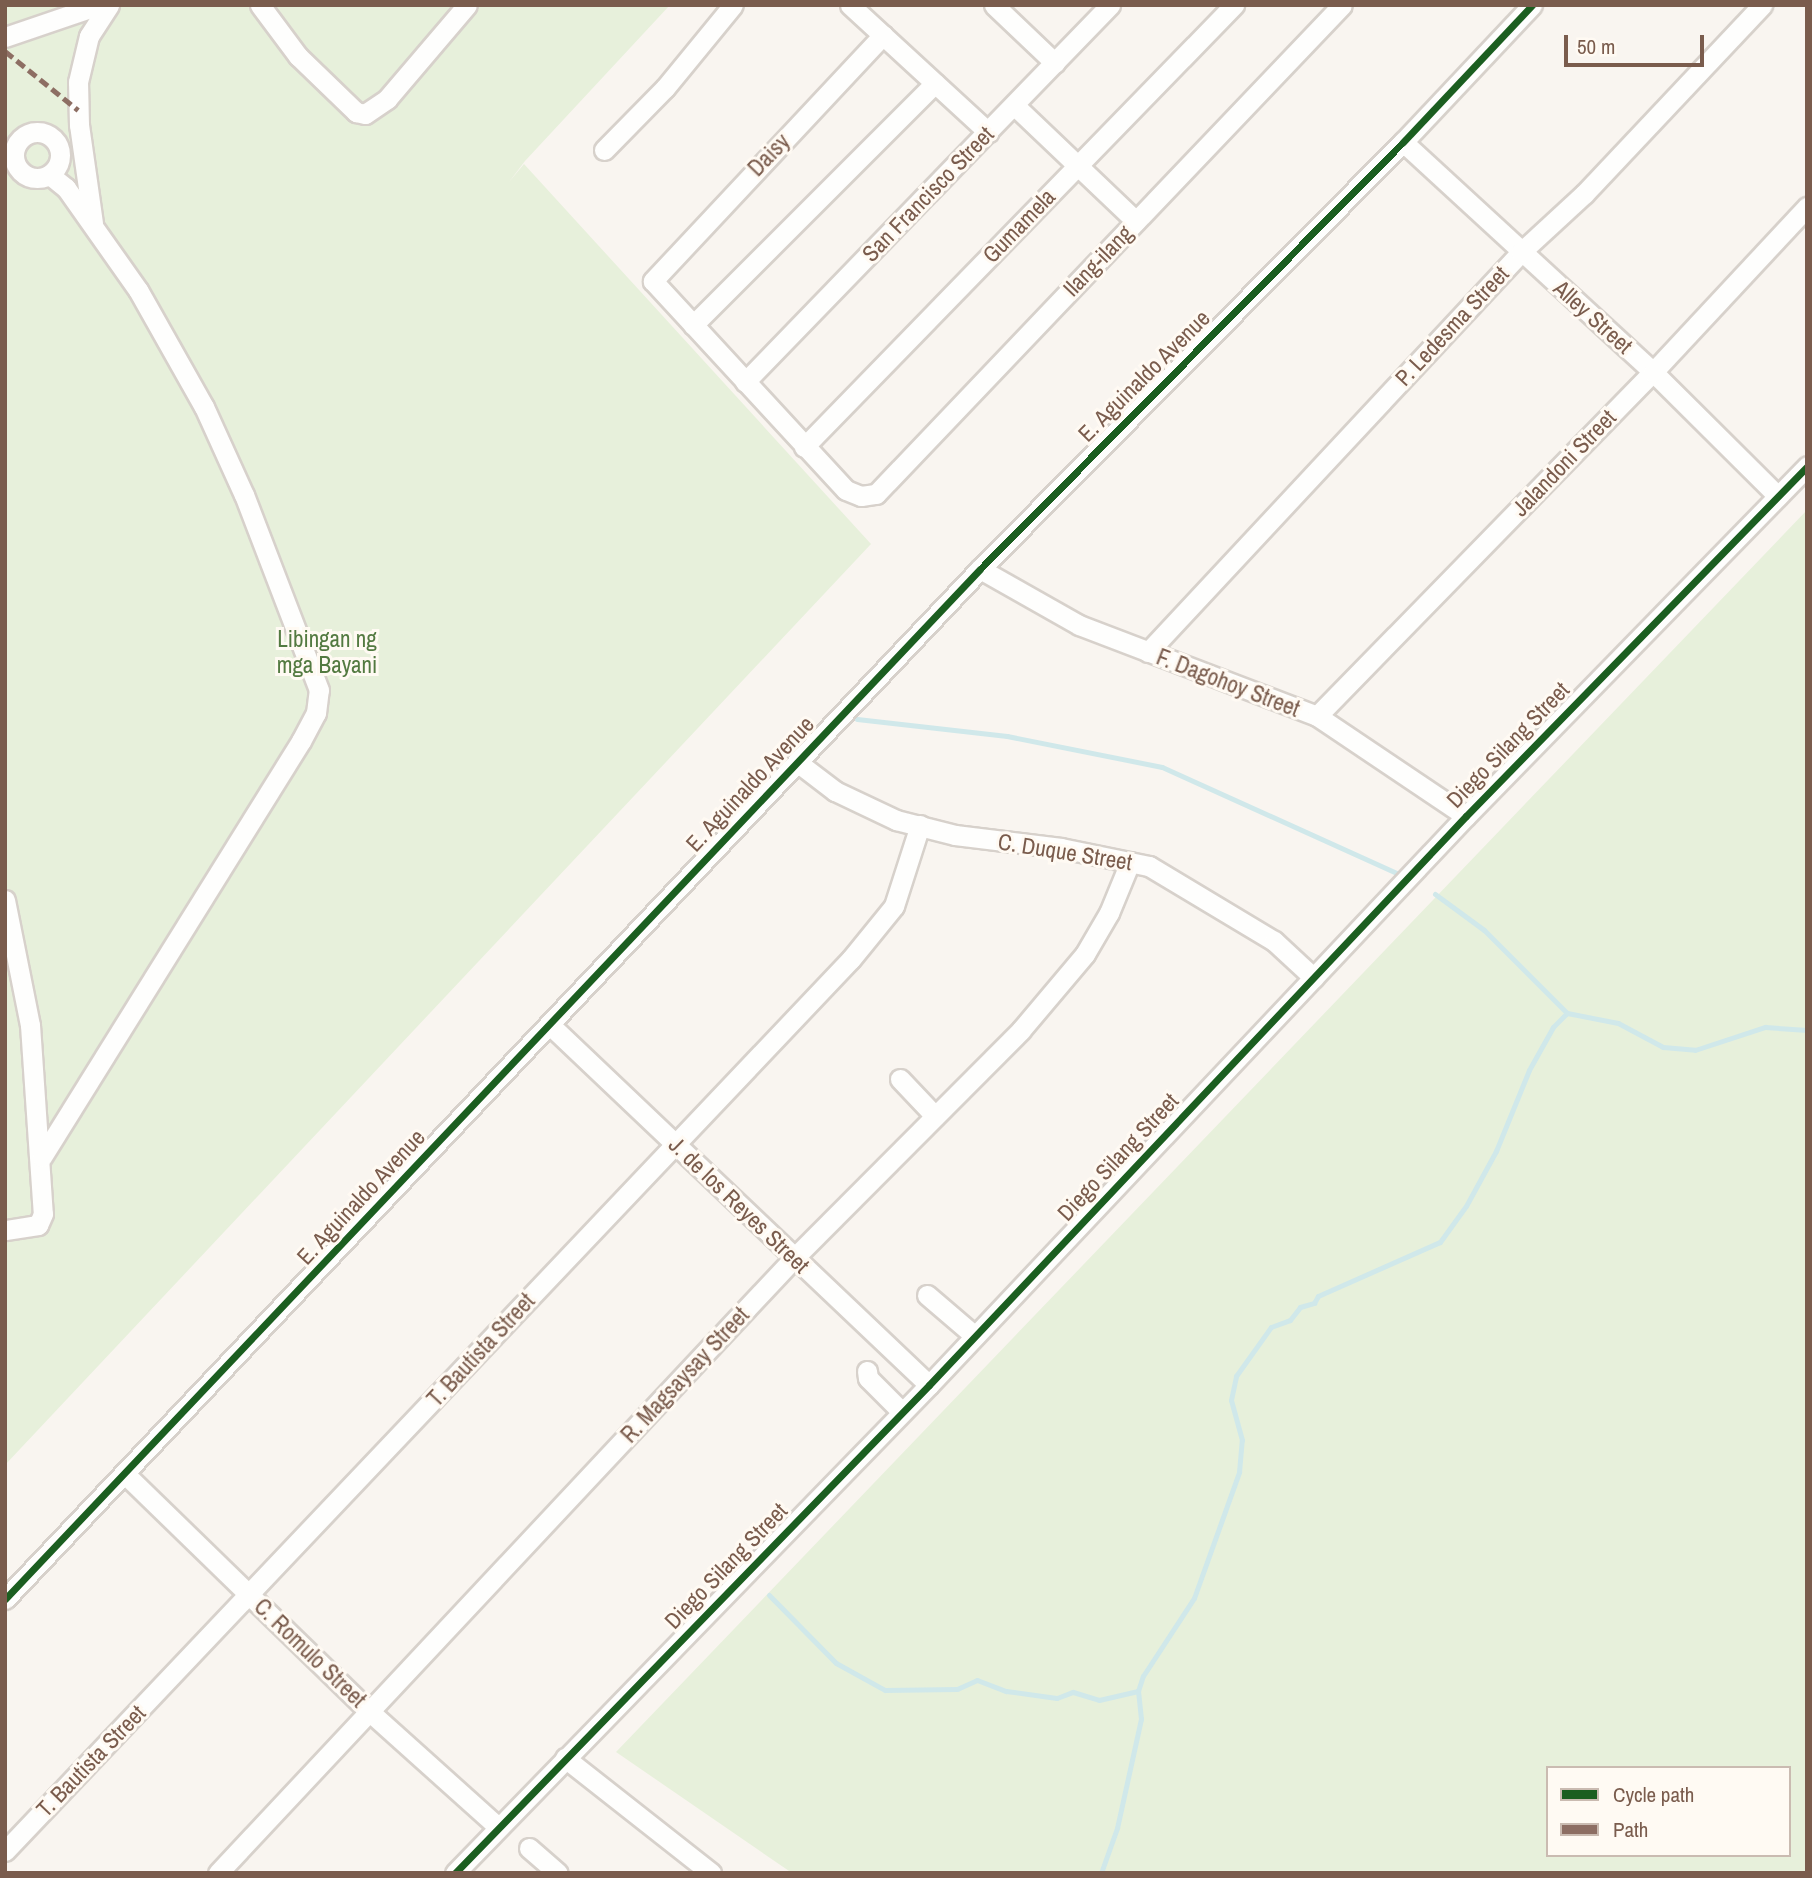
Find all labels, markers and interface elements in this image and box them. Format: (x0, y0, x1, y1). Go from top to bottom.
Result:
scale bar (1567, 21, 1707, 65)
text: 50 m (1577, 32, 1615, 61)
street label: San Francisco Street (857, 121, 999, 267)
street label: Daisy (742, 128, 796, 182)
street label: Gumamela (977, 183, 1061, 269)
street label: Ilang-ilang (1057, 220, 1139, 302)
street label: P. Ledesma Street (1389, 260, 1515, 392)
street label: Alley Street (1548, 274, 1638, 360)
street label: E. Aguinaldo Avenue (1072, 304, 1216, 448)
street label: Jalandoni Street (1506, 404, 1622, 522)
park label: Libingan ng mga Bayani (277, 625, 377, 679)
street label: F. Dagohoy Street (1153, 643, 1303, 723)
street label: Diego Silang Street (1441, 676, 1575, 814)
street label: E. Aguinaldo Avenue (680, 710, 820, 858)
street label: C. Duque Street (996, 828, 1134, 876)
street label: Diego Silang Street (1052, 1087, 1184, 1227)
street label: E. Aguinaldo Avenue (291, 1123, 431, 1271)
street label: J. de los Reyes Street (663, 1131, 815, 1279)
street label: T. Bautista Street (422, 1288, 540, 1412)
street label: R. Magsaysay Street (615, 1302, 755, 1448)
street label: Diego Silang Street (659, 1497, 793, 1635)
street label: C. Romulo Street (248, 1593, 372, 1713)
street label: T. Bautista Street (31, 1699, 151, 1823)
legend (1546, 1766, 1791, 1857)
text: Cycle path (1613, 1780, 1694, 1809)
text: Path (1613, 1815, 1648, 1844)

